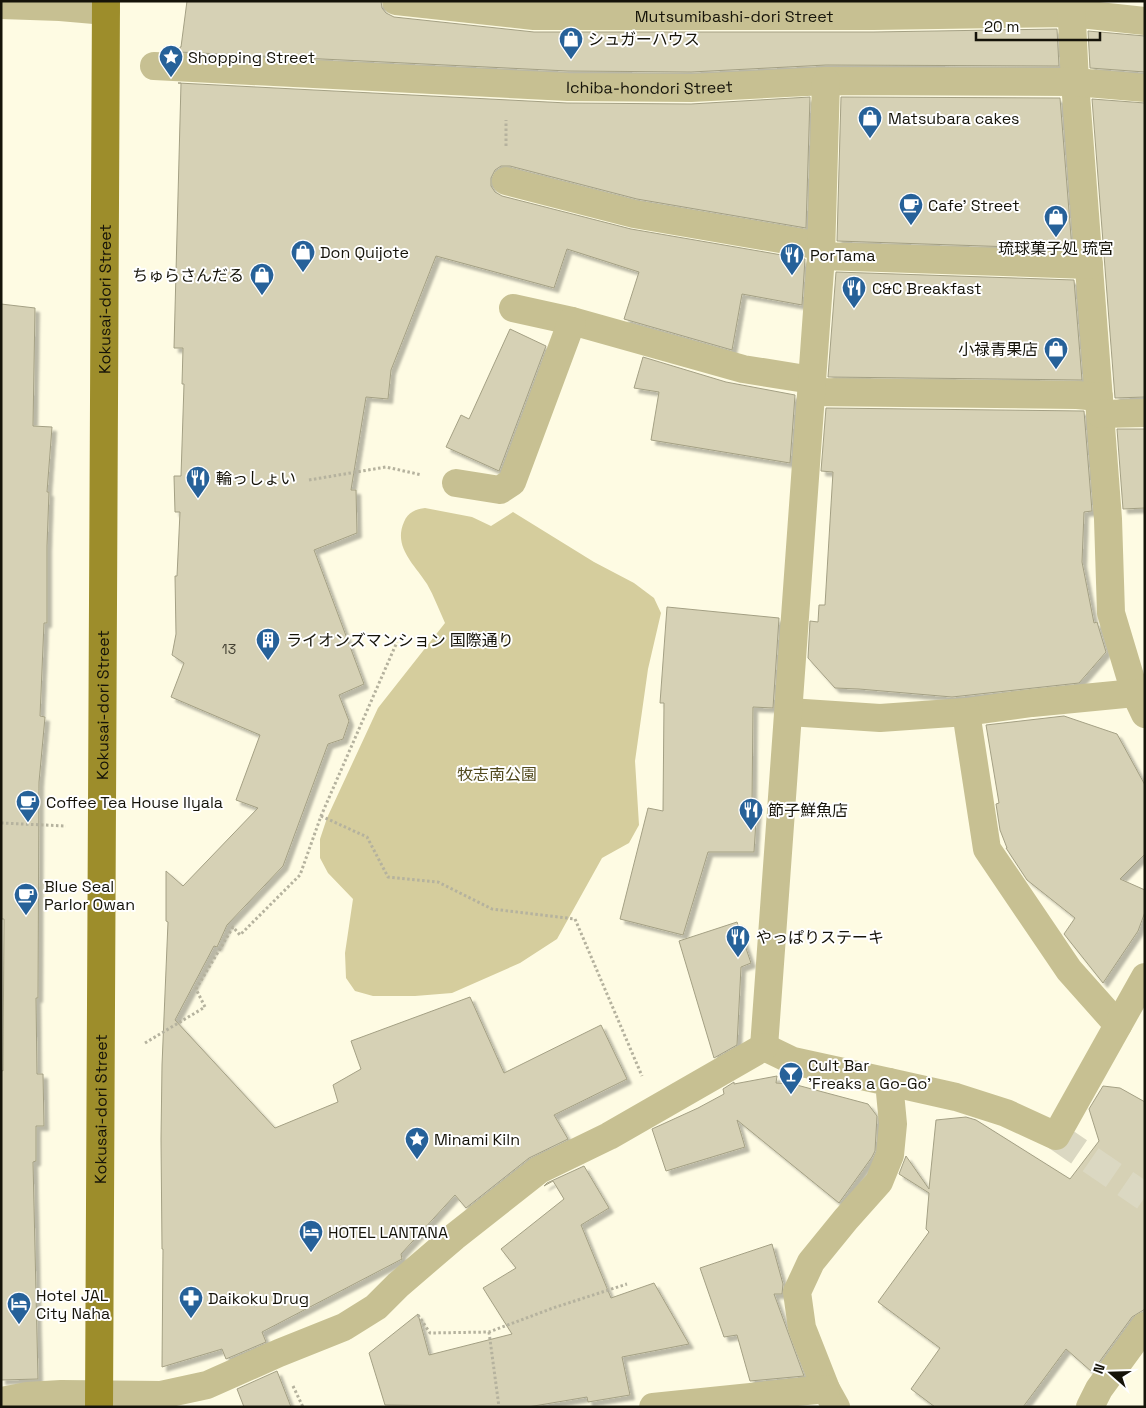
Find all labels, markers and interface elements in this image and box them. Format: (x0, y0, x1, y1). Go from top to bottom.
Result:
street label: Mutsumibashi-dori Street (635, 6, 834, 27)
scale bar (976, 10, 1100, 42)
text: 20 m (984, 17, 1019, 36)
shop icon: シュガーハウス (558, 26, 584, 60)
place label: シュガーハウス (588, 29, 700, 50)
place icon: Shopping Street (158, 44, 184, 78)
place label: Shopping Street (188, 47, 315, 68)
street label: Ichiba-hondori Street (566, 76, 733, 99)
shop icon: Matsubara cakes (857, 105, 883, 139)
place label: Matsubara cakes (888, 108, 1020, 129)
cafe icon: Cafe' Street (898, 192, 924, 226)
place label: Cafe' Street (928, 195, 1020, 216)
shop icon: 琉球菓子処 琉宮 (1043, 204, 1069, 238)
street label: Kokusai-dori Street (94, 224, 116, 374)
place label: 琉球菓子処 琉宮 (998, 238, 1114, 259)
shop icon: Don Quijote (290, 239, 316, 273)
place label: Don Quijote (320, 242, 409, 263)
restaurant icon: PorTama (779, 242, 805, 276)
place label: PorTama (810, 245, 875, 266)
shop icon: ちゅらさんだる (249, 262, 275, 296)
place label: ちゅらさんだる (132, 265, 244, 286)
restaurant icon: C&C Breakfast (841, 275, 867, 309)
place label: C&C Breakfast (872, 278, 982, 299)
shop icon: 小禄青果店 (1043, 336, 1069, 370)
place label: 小禄青果店 (958, 339, 1038, 360)
restaurant icon: 輪っしょい (185, 465, 211, 499)
place label: 輪っしょい (216, 468, 296, 489)
building icon: ライオンズマンション 国際通り (255, 627, 281, 661)
street label: Kokusai-dori Street (92, 630, 114, 780)
place label: ライオンズマンション 国際通り (286, 630, 514, 651)
house number: 13 (222, 640, 236, 658)
park label: 牧志南公園 (457, 764, 537, 785)
cafe icon: Coffee Tea House Ilyala (15, 789, 41, 823)
place label: Coffee Tea House Ilyala (46, 792, 223, 813)
restaurant icon: 節子鮮魚店 (738, 797, 764, 831)
place label: 節子鮮魚店 (768, 800, 848, 821)
place label: Blue Seal Parlor Owan (44, 876, 135, 915)
cafe icon: Blue Seal Parlor Owan (13, 882, 39, 916)
restaurant icon: やっぱりステーキ (725, 924, 751, 958)
place label: やっぱりステーキ (756, 927, 884, 948)
street label: Kokusai-dori Street (90, 1034, 112, 1184)
place label: Cult Bar 'Freaks a Go-Go' (808, 1055, 931, 1094)
bar icon: Cult Bar 'Freaks a Go-Go' (778, 1061, 804, 1095)
place icon: Minami Kiln (404, 1126, 430, 1160)
place label: Minami Kiln (434, 1129, 520, 1150)
hotel icon: HOTEL LANTANA (298, 1219, 324, 1253)
place label: HOTEL LANTANA (328, 1222, 448, 1243)
place label: Hotel JAL City Naha (36, 1285, 110, 1324)
pharmacy icon: Daikoku Drug (178, 1285, 204, 1319)
place label: Daikoku Drug (208, 1288, 309, 1309)
hotel icon: Hotel JAL City Naha (6, 1291, 32, 1325)
north arrow (1086, 1348, 1136, 1398)
text: N (1089, 1361, 1109, 1376)

